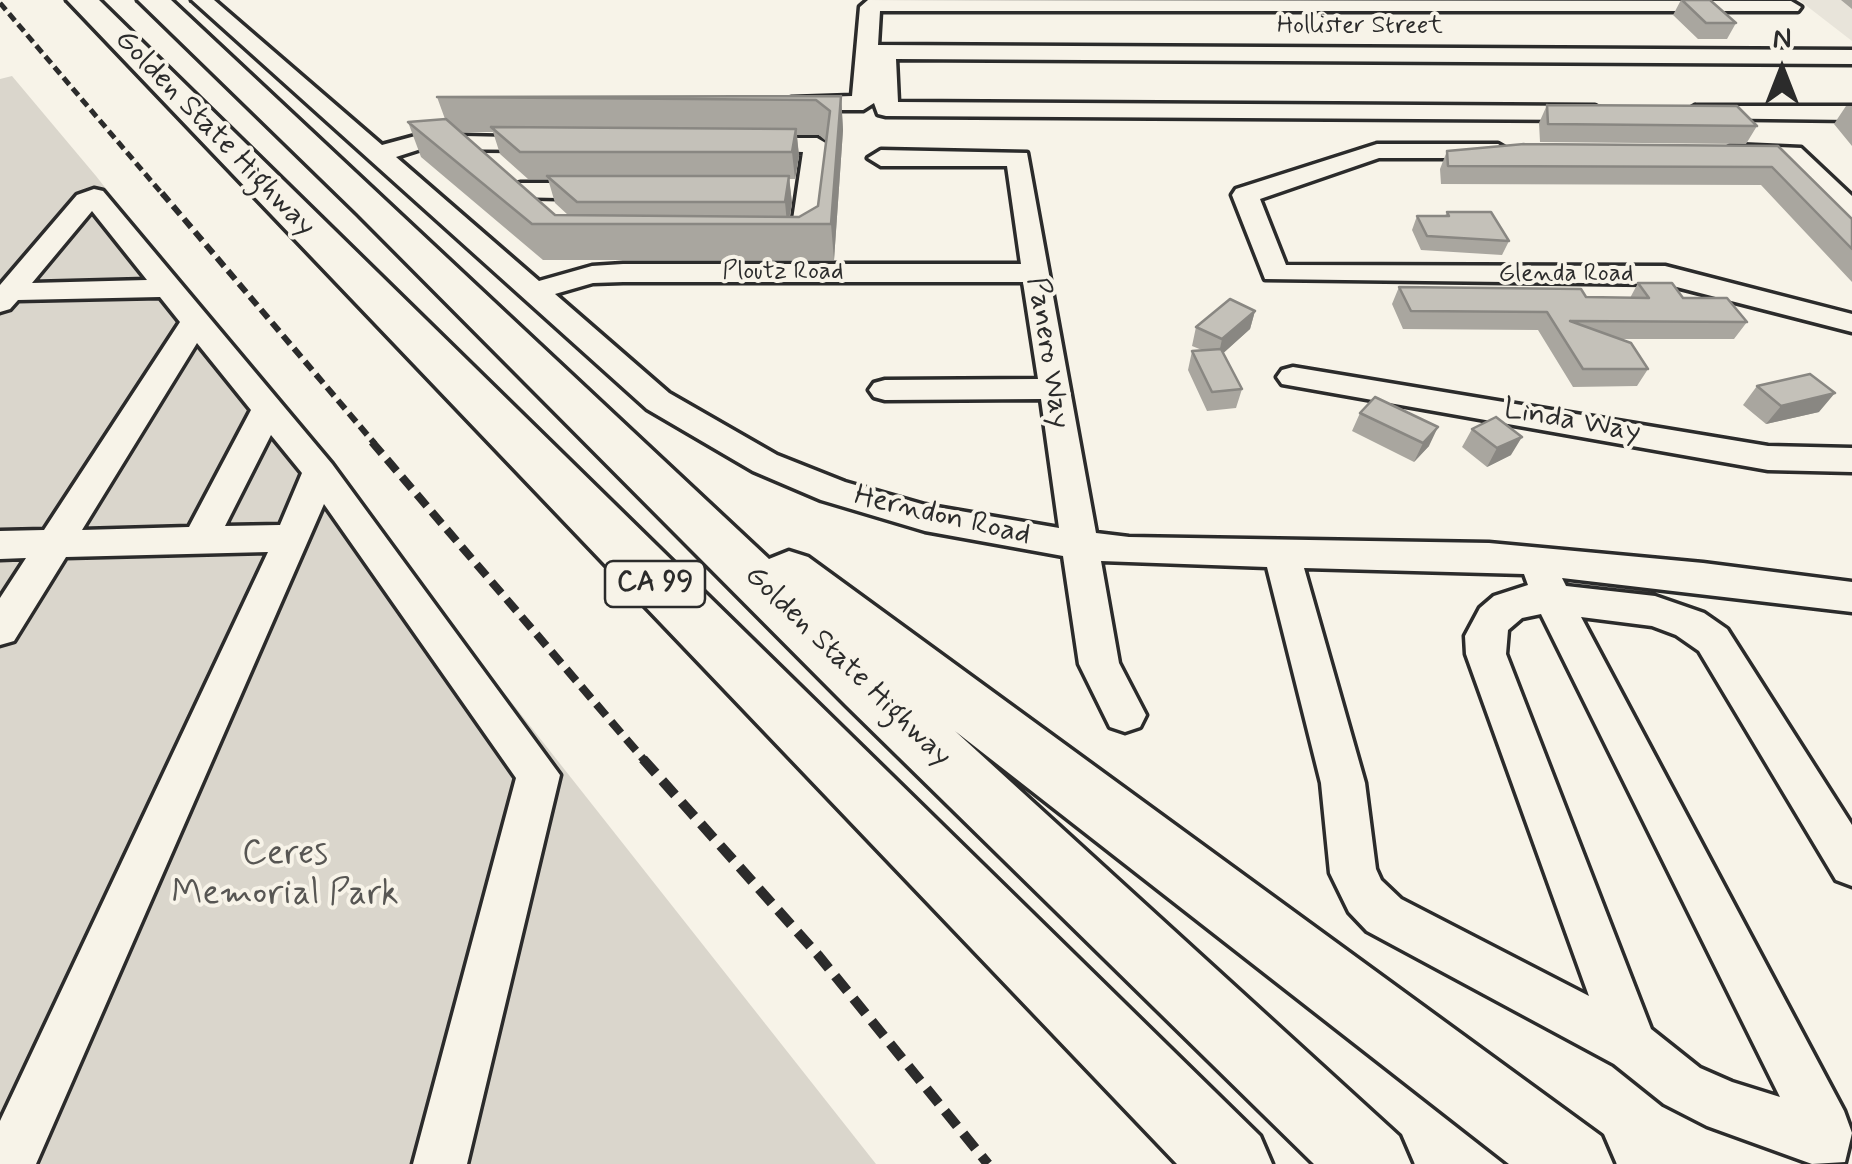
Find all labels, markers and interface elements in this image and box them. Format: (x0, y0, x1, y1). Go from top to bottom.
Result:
street label: Hollister Street (1277, 12, 1443, 42)
north arrow (1732, 20, 1832, 120)
text: N (1773, 21, 1791, 58)
street label: Golden State Highway (106, 23, 322, 245)
street label: Ploutz Road (722, 258, 844, 288)
street label: Glenda Road (1499, 260, 1633, 290)
street label: Panero Way (1017, 275, 1077, 431)
street label: Linda Way (1501, 392, 1643, 452)
street label: Herndon Road (850, 479, 1034, 555)
street label: Golden State Highway (736, 559, 958, 775)
road number: CA 99 (605, 561, 705, 607)
park label: Ceres Memorial Park (171, 835, 399, 917)

